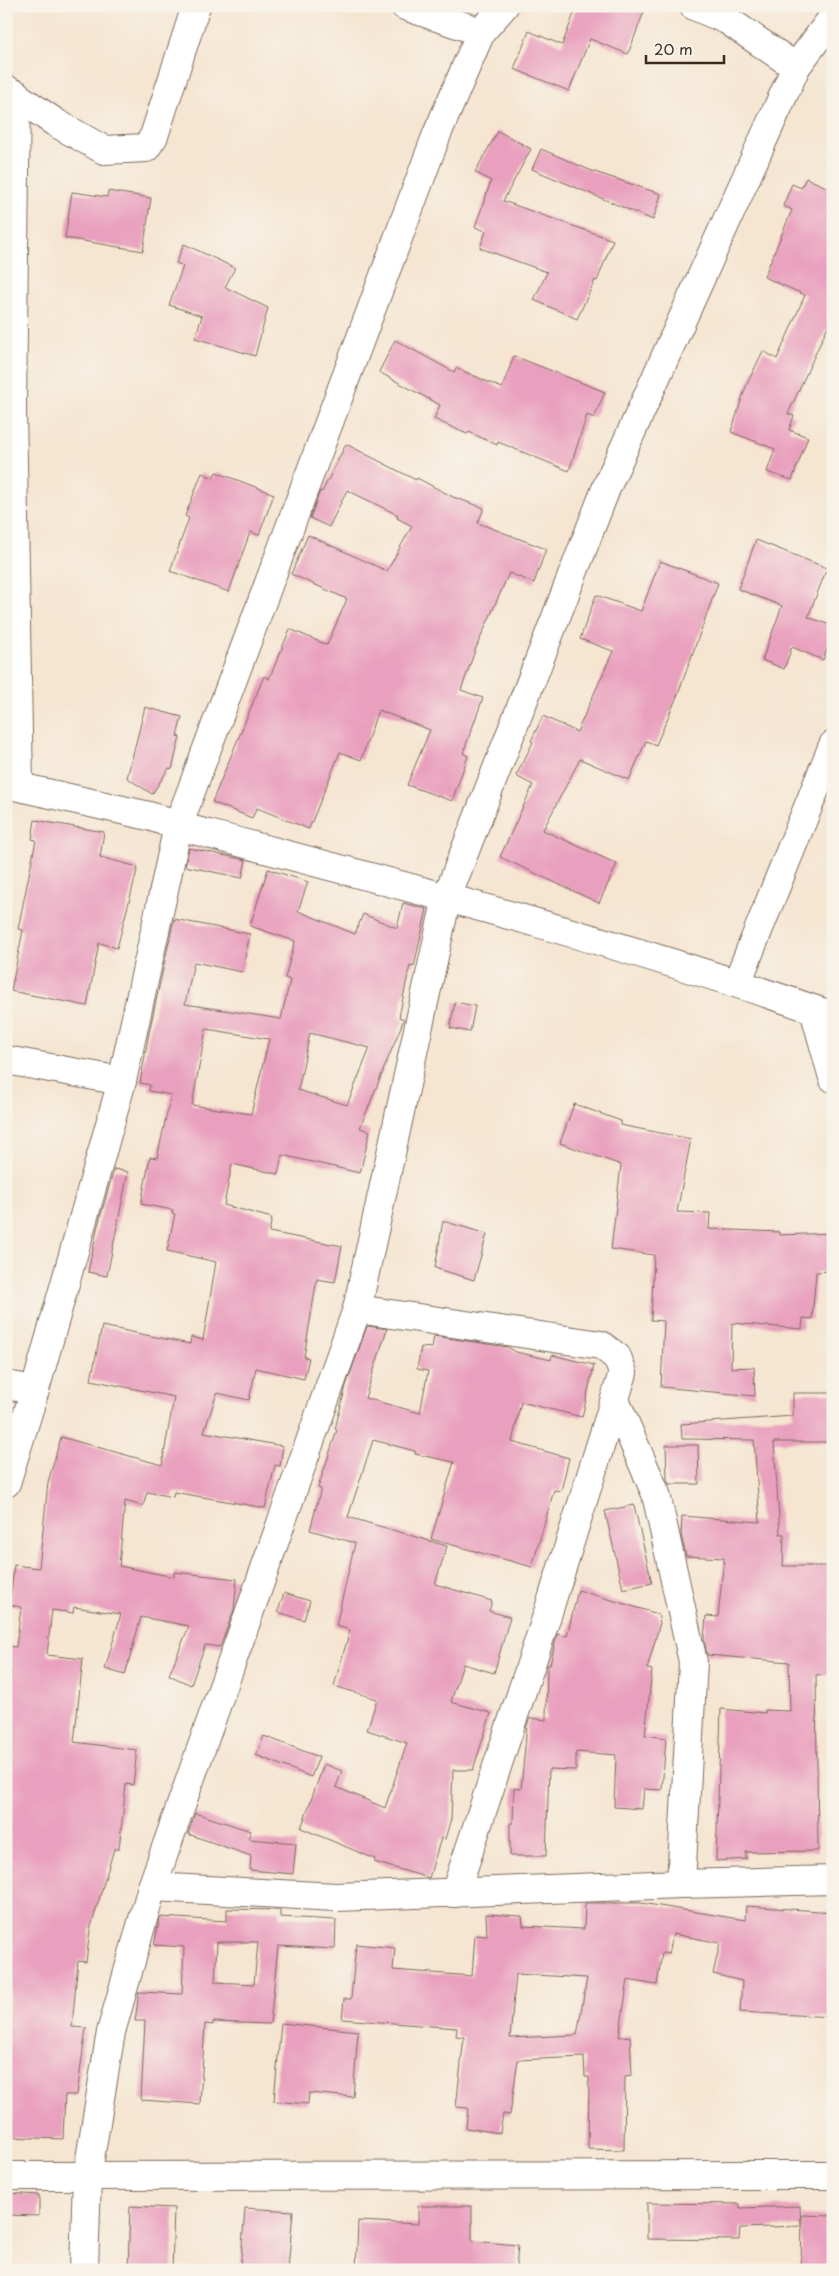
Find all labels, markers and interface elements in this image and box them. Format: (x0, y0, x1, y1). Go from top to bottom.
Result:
scale bar (646, 32, 724, 64)
text: 20 m (654, 37, 693, 60)

